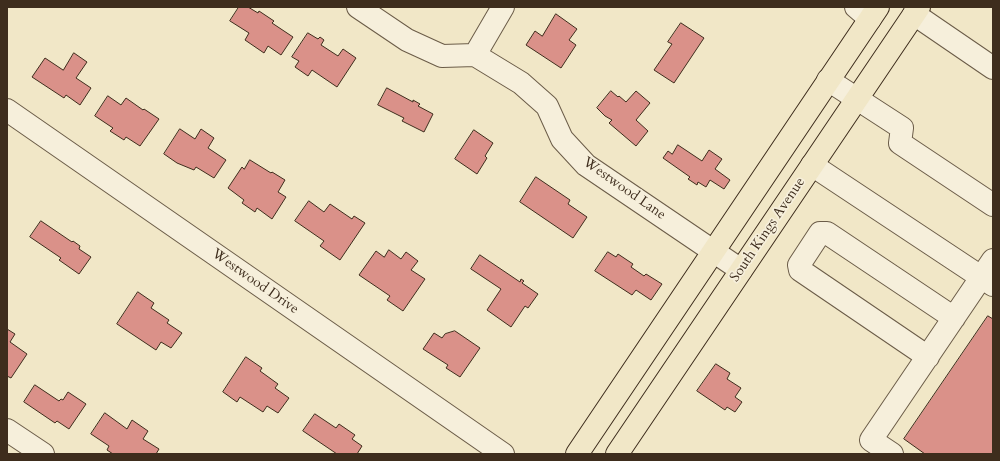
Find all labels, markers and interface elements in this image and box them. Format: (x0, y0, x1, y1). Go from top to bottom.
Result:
street label: Westwood Lane (579, 154, 669, 224)
street label: South Kings Avenue (727, 175, 809, 285)
street label: Westwood Drive (208, 246, 302, 318)

